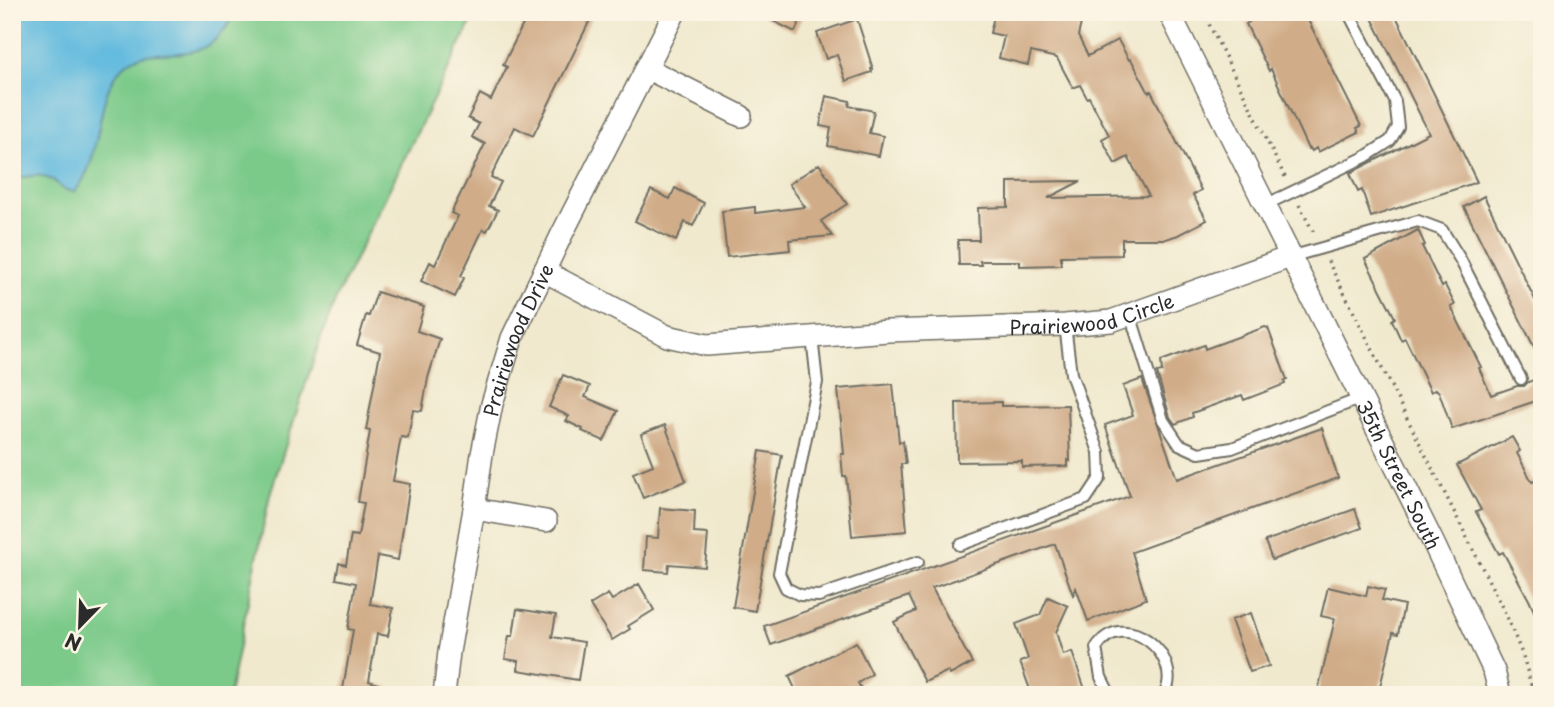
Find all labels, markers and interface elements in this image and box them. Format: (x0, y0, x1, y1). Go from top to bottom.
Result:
street label: Prairiewood Drive (476, 259, 560, 419)
street label: Prairiewood Circle (1009, 286, 1178, 341)
street label: 35th Street South (1351, 395, 1448, 554)
north arrow (46, 592, 116, 662)
text: N (61, 627, 85, 658)

